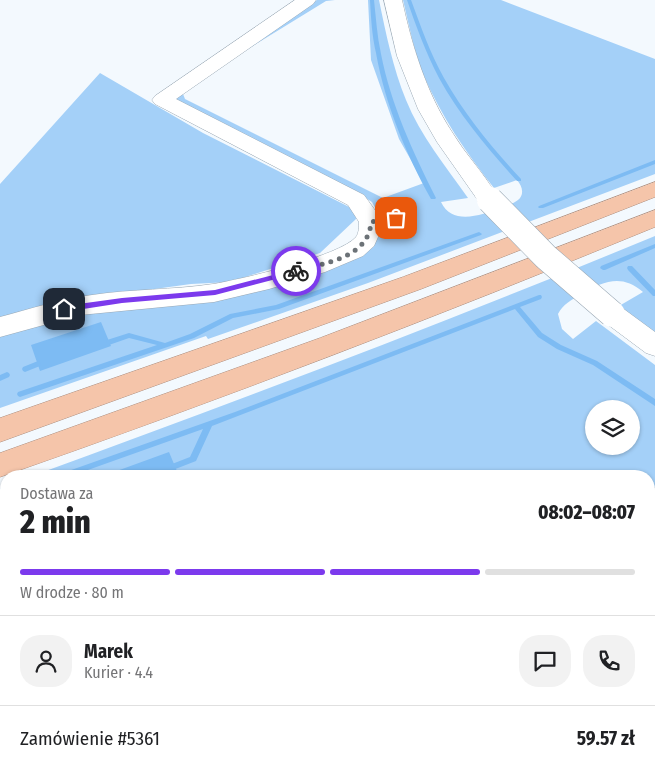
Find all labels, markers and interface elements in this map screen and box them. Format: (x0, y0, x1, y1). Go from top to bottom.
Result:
pin (375, 197, 417, 239)
icon: bag (382, 204, 410, 232)
courier (271, 246, 321, 296)
icon: bike (282, 257, 310, 285)
pin (43, 288, 85, 330)
icon: home (50, 295, 78, 323)
map controls (585, 400, 640, 455)
button: layers (585, 400, 640, 455)
text: Dostawa za (20, 484, 93, 503)
text: 08:02–08:07 (538, 501, 635, 524)
text: 2 min (20, 503, 91, 541)
text: W drodze · 80 m (20, 583, 124, 602)
button: person (20, 635, 72, 687)
button: chat (519, 635, 571, 687)
button: phone (583, 635, 635, 687)
text: Marek (84, 640, 133, 663)
text: Kurier · 4.4 (84, 663, 153, 682)
text: Zamówienie #5361 (20, 727, 160, 750)
text: 59.57 zł (577, 727, 635, 750)

